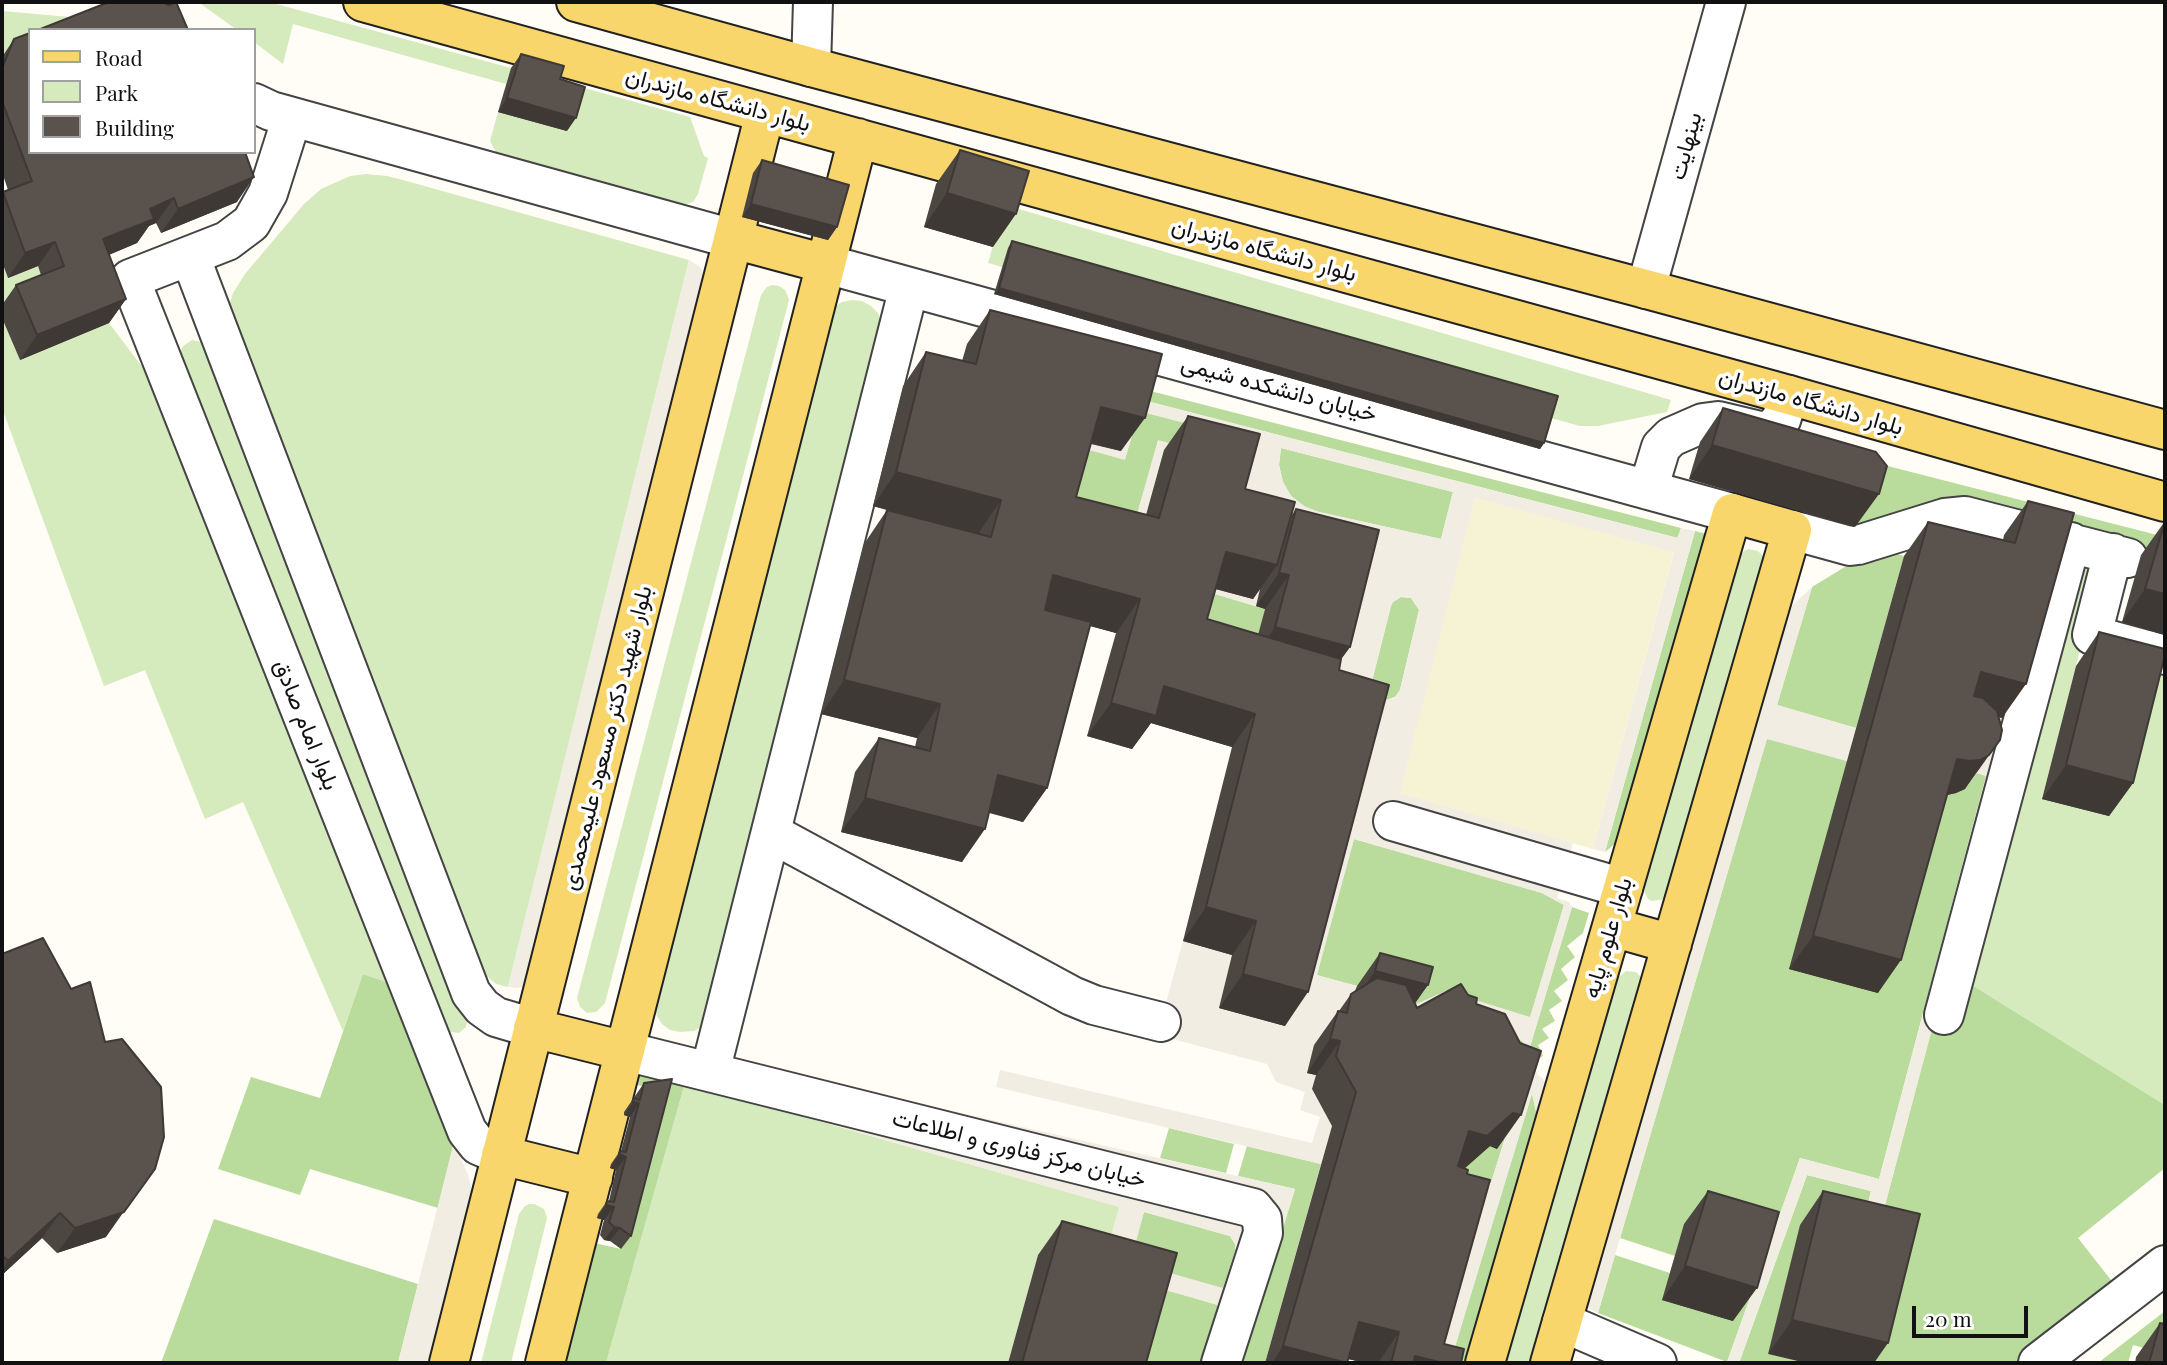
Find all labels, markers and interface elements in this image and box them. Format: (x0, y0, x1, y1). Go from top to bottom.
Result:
legend (28, 28, 256, 154)
text: Road (95, 43, 143, 71)
street label: بلوار دانشگاه مازندران (622, 62, 814, 138)
text: Park (95, 78, 138, 106)
street label: بینهایت (1664, 109, 1708, 183)
text: Building (95, 113, 174, 141)
street label: بلوار دانشگاه مازندران (1168, 212, 1360, 288)
street label: خیابان دانشکده شیمی (1178, 350, 1380, 428)
street label: بلوار دانشگاه مازندران (1716, 363, 1906, 441)
street label: بلوار شهید دکتر مسعود علیمحمدی (556, 583, 658, 893)
street label: بلوار امام صادق (267, 656, 345, 794)
street label: بلوار علوم پایه (1578, 874, 1638, 1002)
street label: خیابان مرکز فناوری و اطلاعات (889, 1104, 1149, 1194)
scale bar (1915, 1292, 2030, 1336)
text: 20 m (1925, 1304, 1972, 1332)

